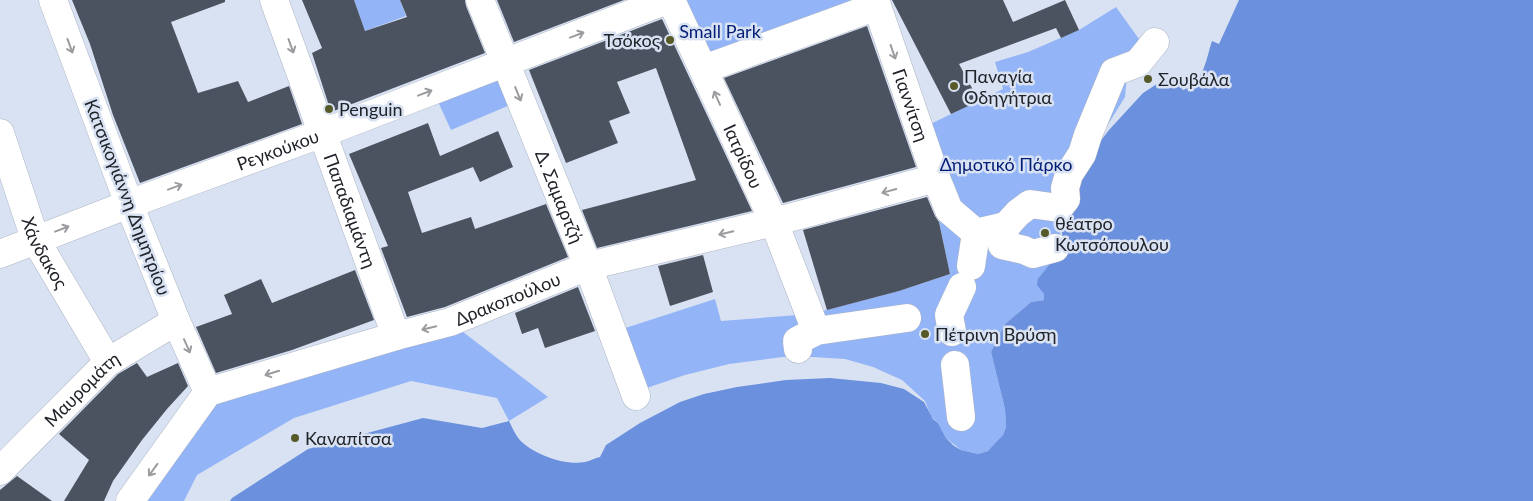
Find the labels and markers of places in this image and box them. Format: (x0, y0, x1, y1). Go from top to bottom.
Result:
place label: Τσόκος (603, 29, 661, 51)
marker: Τσόκος (664, 34, 676, 46)
place label: Παναγία Οδηγήτρια (964, 65, 1052, 108)
place label: Σουβάλα (1158, 68, 1230, 90)
marker: Σουβάλα (1142, 73, 1154, 85)
marker: Παναγία Οδηγήτρια (948, 80, 960, 92)
place label: Penguin (339, 98, 403, 120)
marker: Penguin (323, 103, 335, 115)
place label: θέατρο Κωτσόπουλου (1055, 212, 1169, 255)
marker: θέατρο Κωτσόπουλου (1039, 227, 1051, 239)
place label: Πέτρινη Βρύση (935, 323, 1056, 345)
marker: Πέτρινη Βρύση (919, 328, 931, 340)
place label: Καναπίτσα (305, 427, 392, 449)
marker: Καναπίτσα (289, 432, 301, 444)

